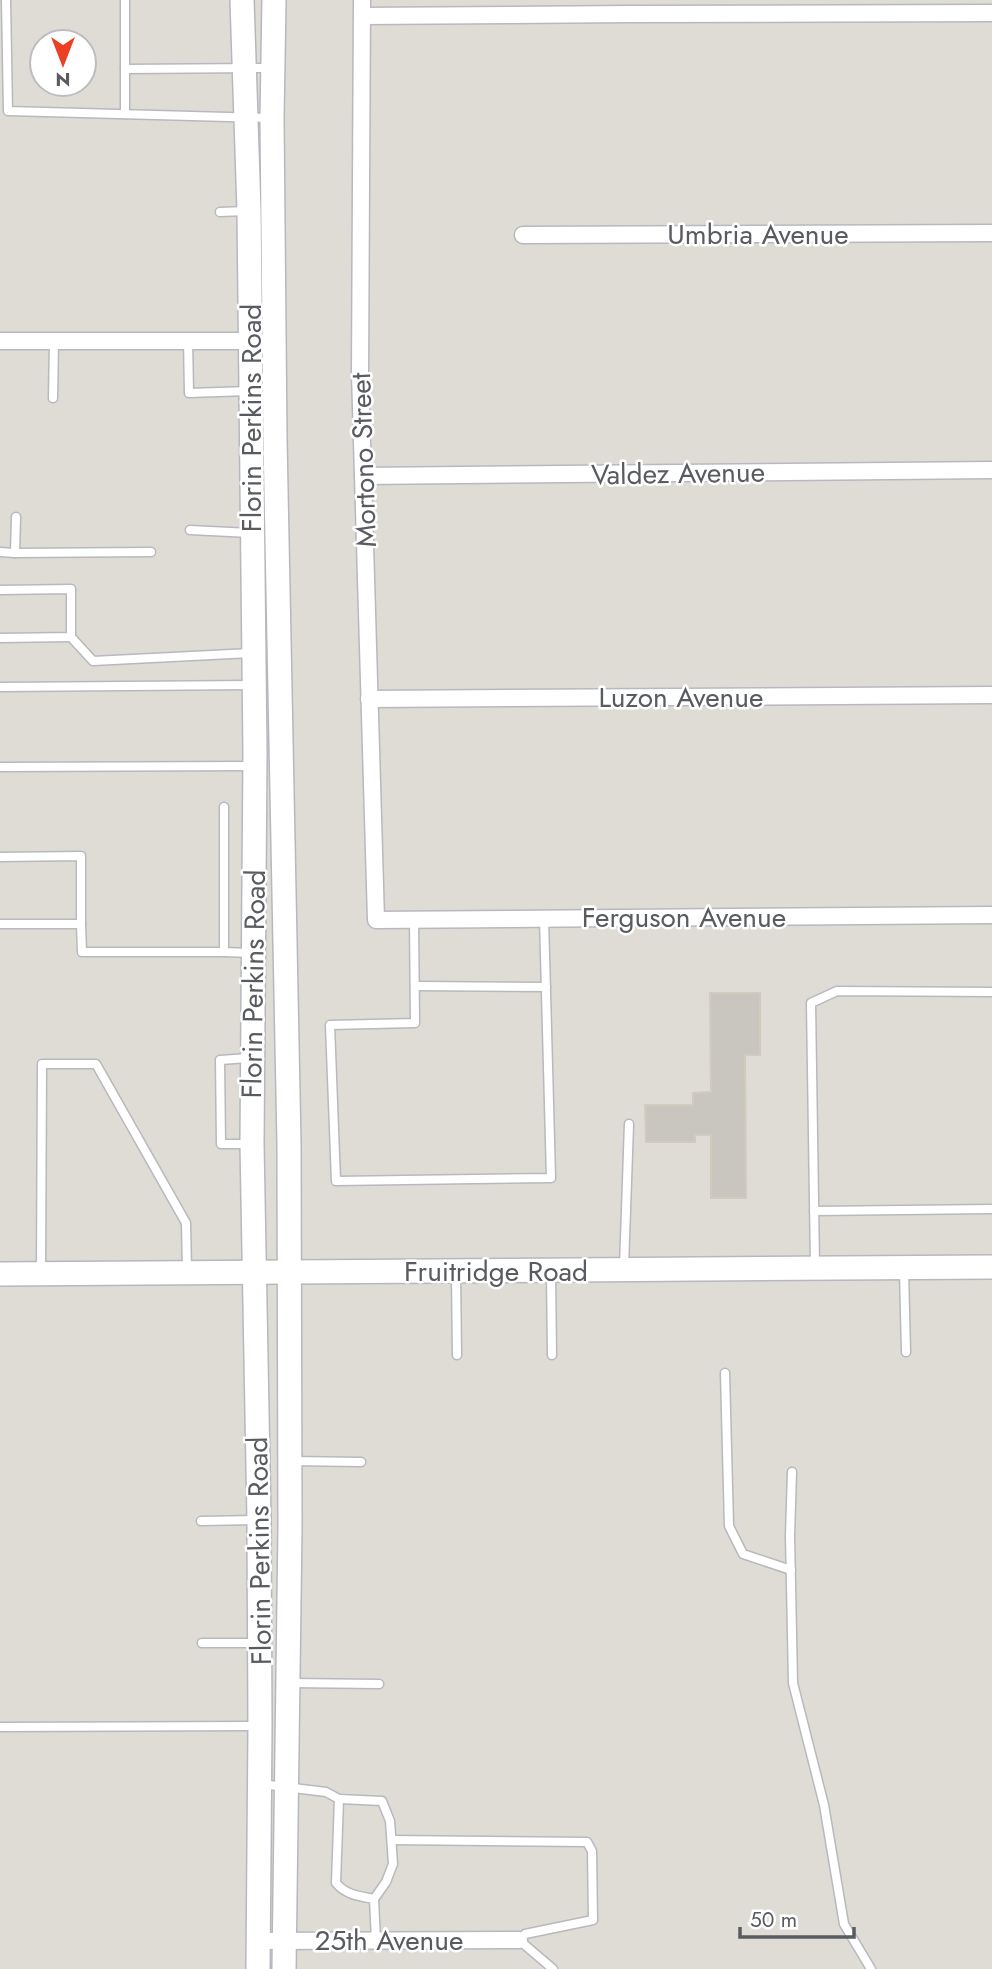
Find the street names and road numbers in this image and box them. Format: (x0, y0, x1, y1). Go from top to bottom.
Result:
street label: Umbria Avenue (667, 214, 849, 255)
street label: Florin Perkins Road (231, 304, 272, 532)
street label: Mortono Street (340, 372, 387, 548)
street label: Valdez Avenue (591, 451, 765, 496)
street label: Luzon Avenue (599, 677, 763, 718)
street label: Florin Perkins Road (231, 869, 276, 1099)
street label: Ferguson Avenue (582, 897, 786, 938)
street label: Fruitridge Road (404, 1251, 588, 1292)
street label: Florin Perkins Road (237, 1436, 282, 1666)
street label: 25th Avenue (315, 1920, 463, 1961)

